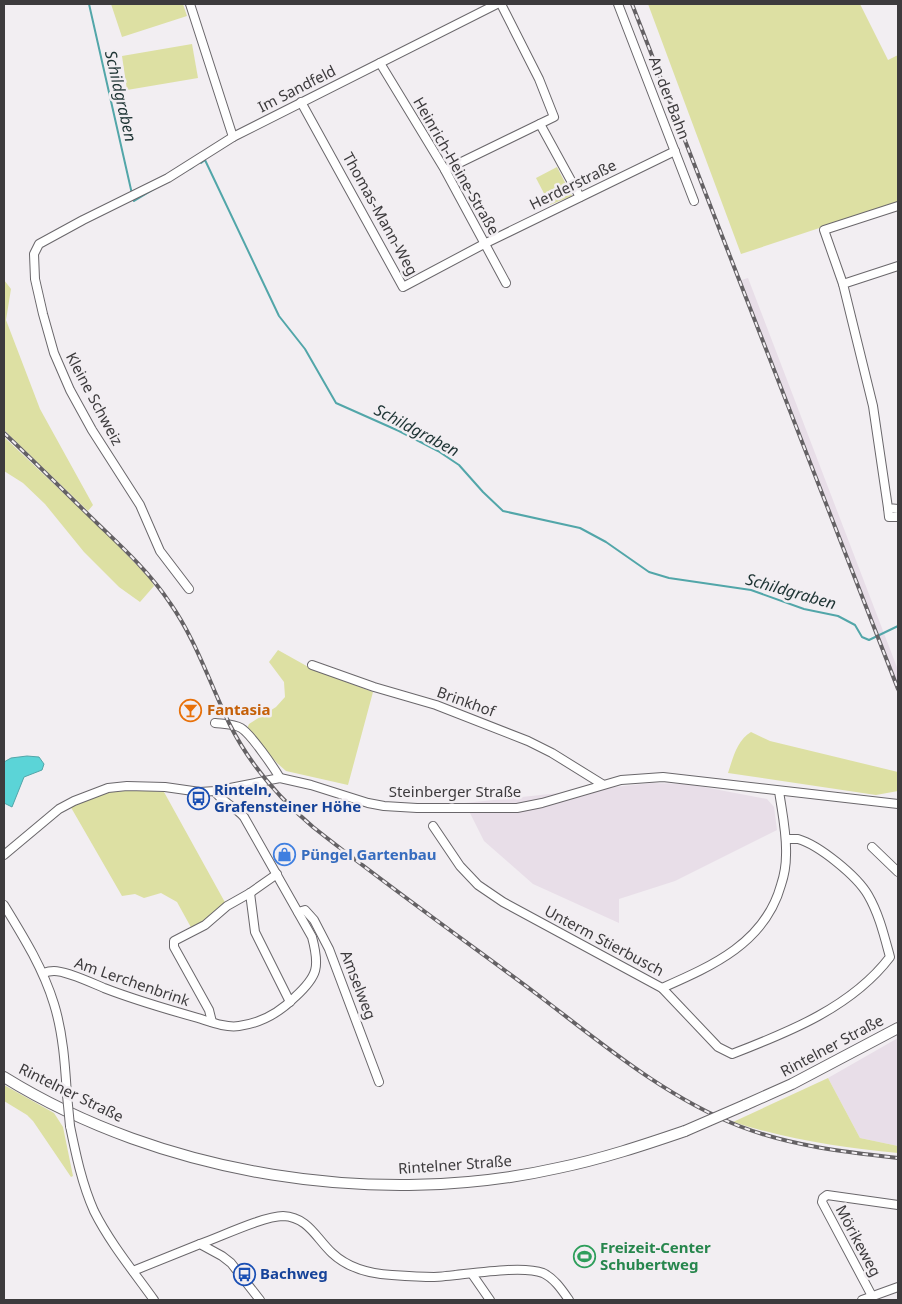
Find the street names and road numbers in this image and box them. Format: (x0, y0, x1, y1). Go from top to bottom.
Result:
street label: An der Bahn (645, 53, 695, 142)
street label: Im Sandfeld (254, 60, 339, 116)
street label: Heinrich-Heine-Straße (409, 93, 505, 238)
street label: Thomas-Mann-Weg (339, 148, 423, 279)
street label: Herderstraße (526, 154, 619, 214)
street label: Kleine Schweiz (62, 348, 128, 449)
street label: Brinkhof (434, 681, 499, 721)
street label: Steinberger Straße (389, 781, 521, 801)
street label: Unterm Stierbusch (541, 900, 668, 980)
street label: Amselweg (337, 947, 381, 1022)
street label: Am Lerchenbrink (72, 952, 193, 1010)
street label: Rintelner Straße (777, 1010, 887, 1081)
street label: Rintelner Straße (16, 1058, 127, 1126)
street label: Rintelner Straße (397, 1150, 512, 1178)
street label: Mörikeweg (832, 1201, 886, 1280)

